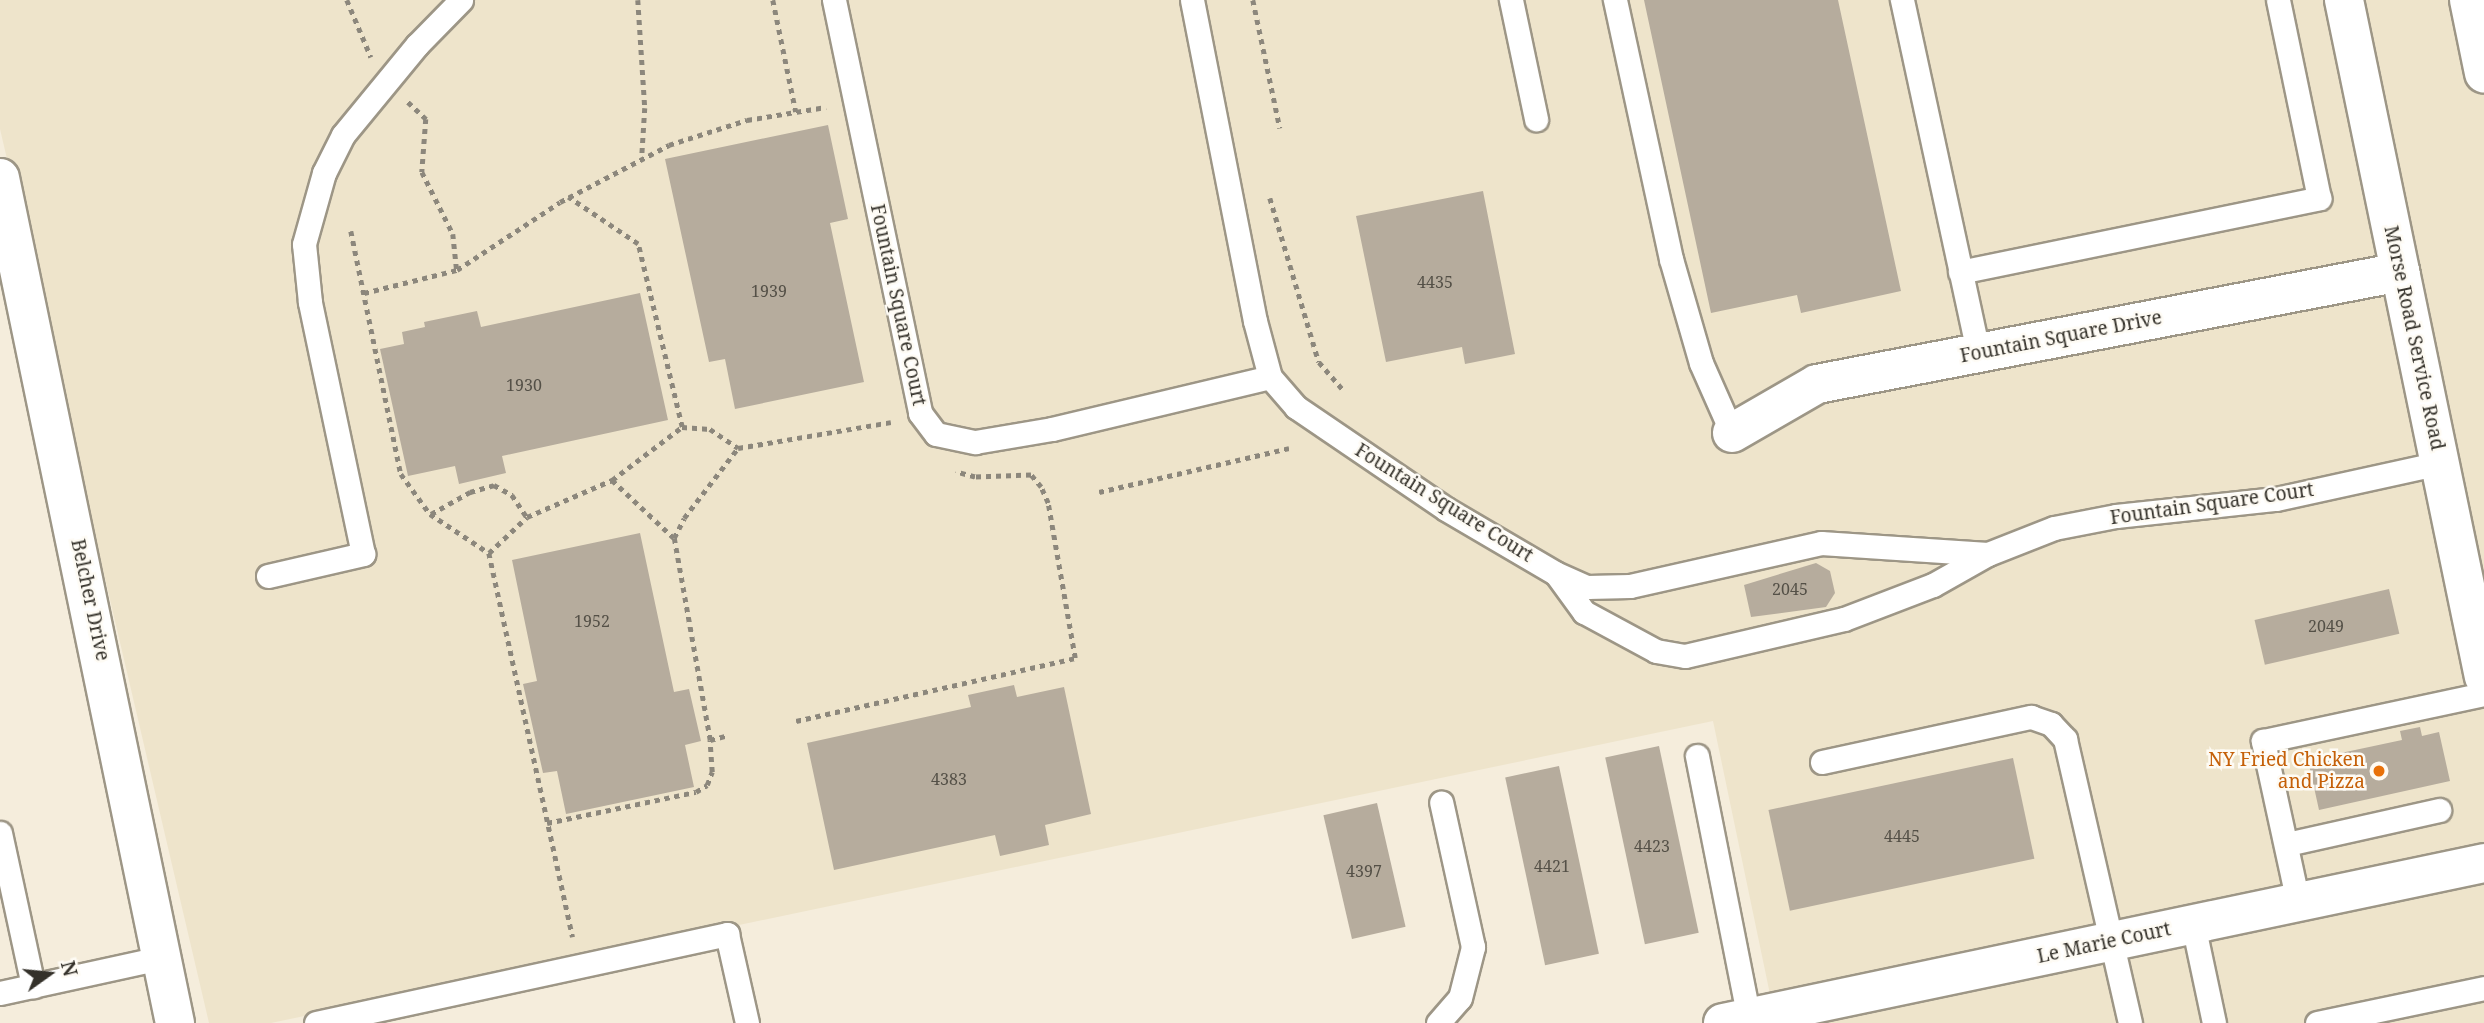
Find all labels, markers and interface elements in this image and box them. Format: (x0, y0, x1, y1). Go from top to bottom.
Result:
street label: Fountain Square Court (865, 202, 931, 408)
street label: Morse Road Service Road (2379, 224, 2449, 452)
house number: 4435 (1417, 272, 1453, 292)
house number: 1939 (751, 281, 787, 301)
street label: Fountain Square Drive (1958, 306, 2164, 368)
house number: 1930 (506, 375, 542, 395)
street label: Fountain Square Court (1351, 439, 1537, 567)
street label: Fountain Square Court (2109, 478, 2315, 530)
street label: Belcher Drive (66, 537, 114, 663)
house number: 2045 (1772, 579, 1808, 599)
house number: 1952 (574, 611, 610, 631)
house number: 2049 (2308, 616, 2344, 636)
place label: NY Fried Chicken and Pizza (2208, 749, 2365, 793)
marker: NY Fried Chicken and Pizza (2371, 763, 2387, 779)
house number: 4383 (931, 769, 967, 789)
house number: 4445 (1884, 826, 1920, 846)
house number: 4423 (1634, 836, 1670, 856)
house number: 4421 (1534, 856, 1570, 876)
house number: 4397 (1346, 861, 1382, 881)
street label: Le Marie Court (2035, 918, 2173, 968)
north arrow (14, 939, 84, 1009)
text: N (55, 958, 84, 979)

